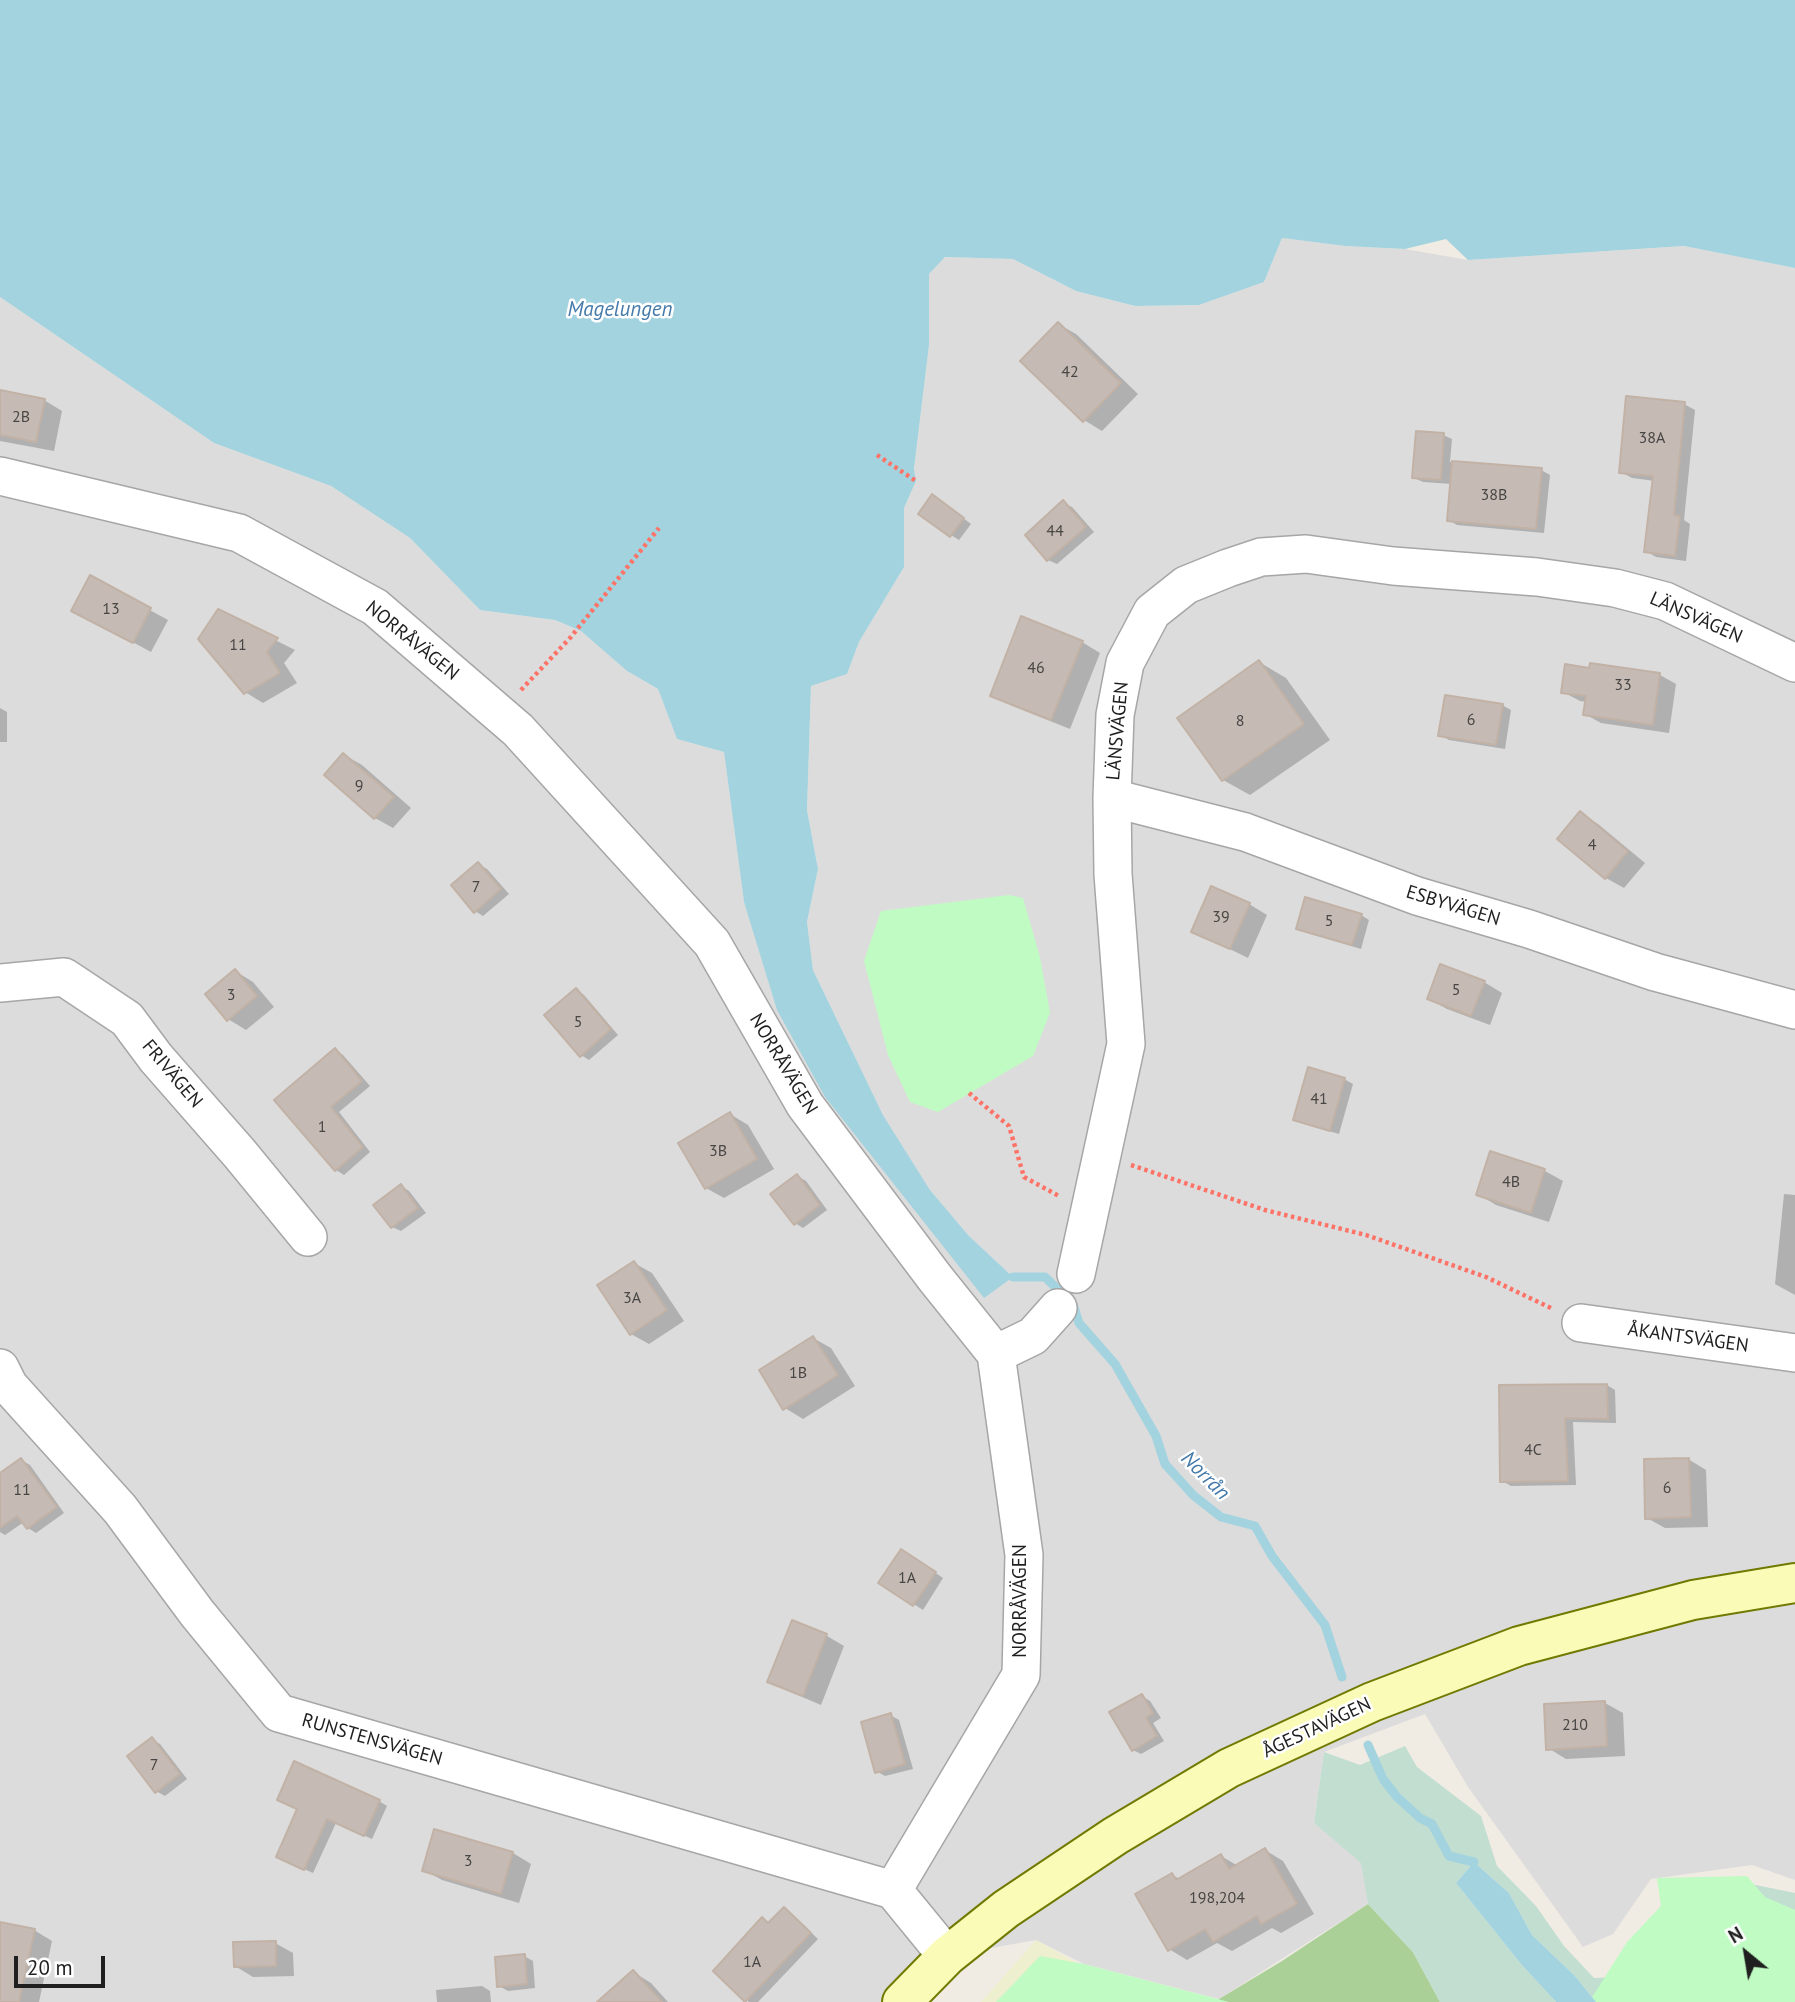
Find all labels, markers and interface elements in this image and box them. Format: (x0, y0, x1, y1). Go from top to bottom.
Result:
water label: Magelungen (567, 297, 673, 323)
house number: 42 (1061, 362, 1079, 382)
house number: 2B (12, 407, 30, 427)
house number: 38A (1639, 428, 1665, 448)
house number: 38B (1481, 485, 1507, 505)
house number: 44 (1046, 521, 1064, 541)
street label: LÄNSVÄGEN (1646, 587, 1746, 649)
street label: NORRÅVÄGEN (361, 596, 463, 686)
house number: 13 (102, 599, 120, 619)
house number: 11 (229, 635, 247, 655)
house number: 46 (1027, 658, 1045, 678)
house number: 33 (1614, 675, 1632, 695)
street label: LÄNSVÄGEN (1102, 681, 1134, 781)
house number: 6 (1467, 710, 1475, 730)
house number: 8 (1236, 711, 1244, 731)
house number: 9 (355, 776, 363, 796)
house number: 4 (1588, 835, 1596, 855)
house number: 7 (472, 877, 480, 897)
street label: ESBYVÄGEN (1403, 881, 1503, 931)
house number: 39 (1212, 907, 1230, 927)
house number: 5 (1325, 911, 1333, 931)
house number: 5 (1452, 980, 1460, 1000)
house number: 3 (227, 985, 235, 1005)
street label: NORRÅVÄGEN (744, 1010, 822, 1118)
house number: 5 (574, 1012, 582, 1032)
street label: FRIVÄGEN (137, 1035, 207, 1113)
house number: 41 (1310, 1089, 1328, 1109)
house number: 1 (318, 1117, 326, 1137)
house number: 3B (709, 1141, 727, 1161)
house number: 4B (1502, 1172, 1520, 1192)
house number: 3A (623, 1288, 641, 1308)
street label: ÅKANTSVÄGEN (1626, 1318, 1750, 1358)
house number: 1B (789, 1363, 807, 1383)
house number: 4C (1524, 1440, 1542, 1460)
water label: Norrån (1175, 1446, 1235, 1506)
house number: 6 (1663, 1478, 1671, 1498)
house number: 11 (13, 1480, 31, 1500)
street label: NORRÅVÄGEN (1010, 1544, 1032, 1658)
house number: 1A (898, 1568, 916, 1588)
street label: ÅGESTAVÄGEN (1259, 1693, 1375, 1763)
street label: RUNSTENSVÄGEN (299, 1709, 445, 1771)
house number: 210 (1562, 1715, 1588, 1735)
house number: 7 (150, 1755, 158, 1775)
house number: 3 (464, 1851, 472, 1871)
house number: 198,204 (1189, 1888, 1245, 1908)
north arrow (1711, 1918, 1781, 1988)
text: N (1724, 1921, 1747, 1948)
scale bar (18, 1942, 108, 1986)
house number: 1A (743, 1952, 761, 1972)
text: 20 m (27, 1954, 73, 1981)

